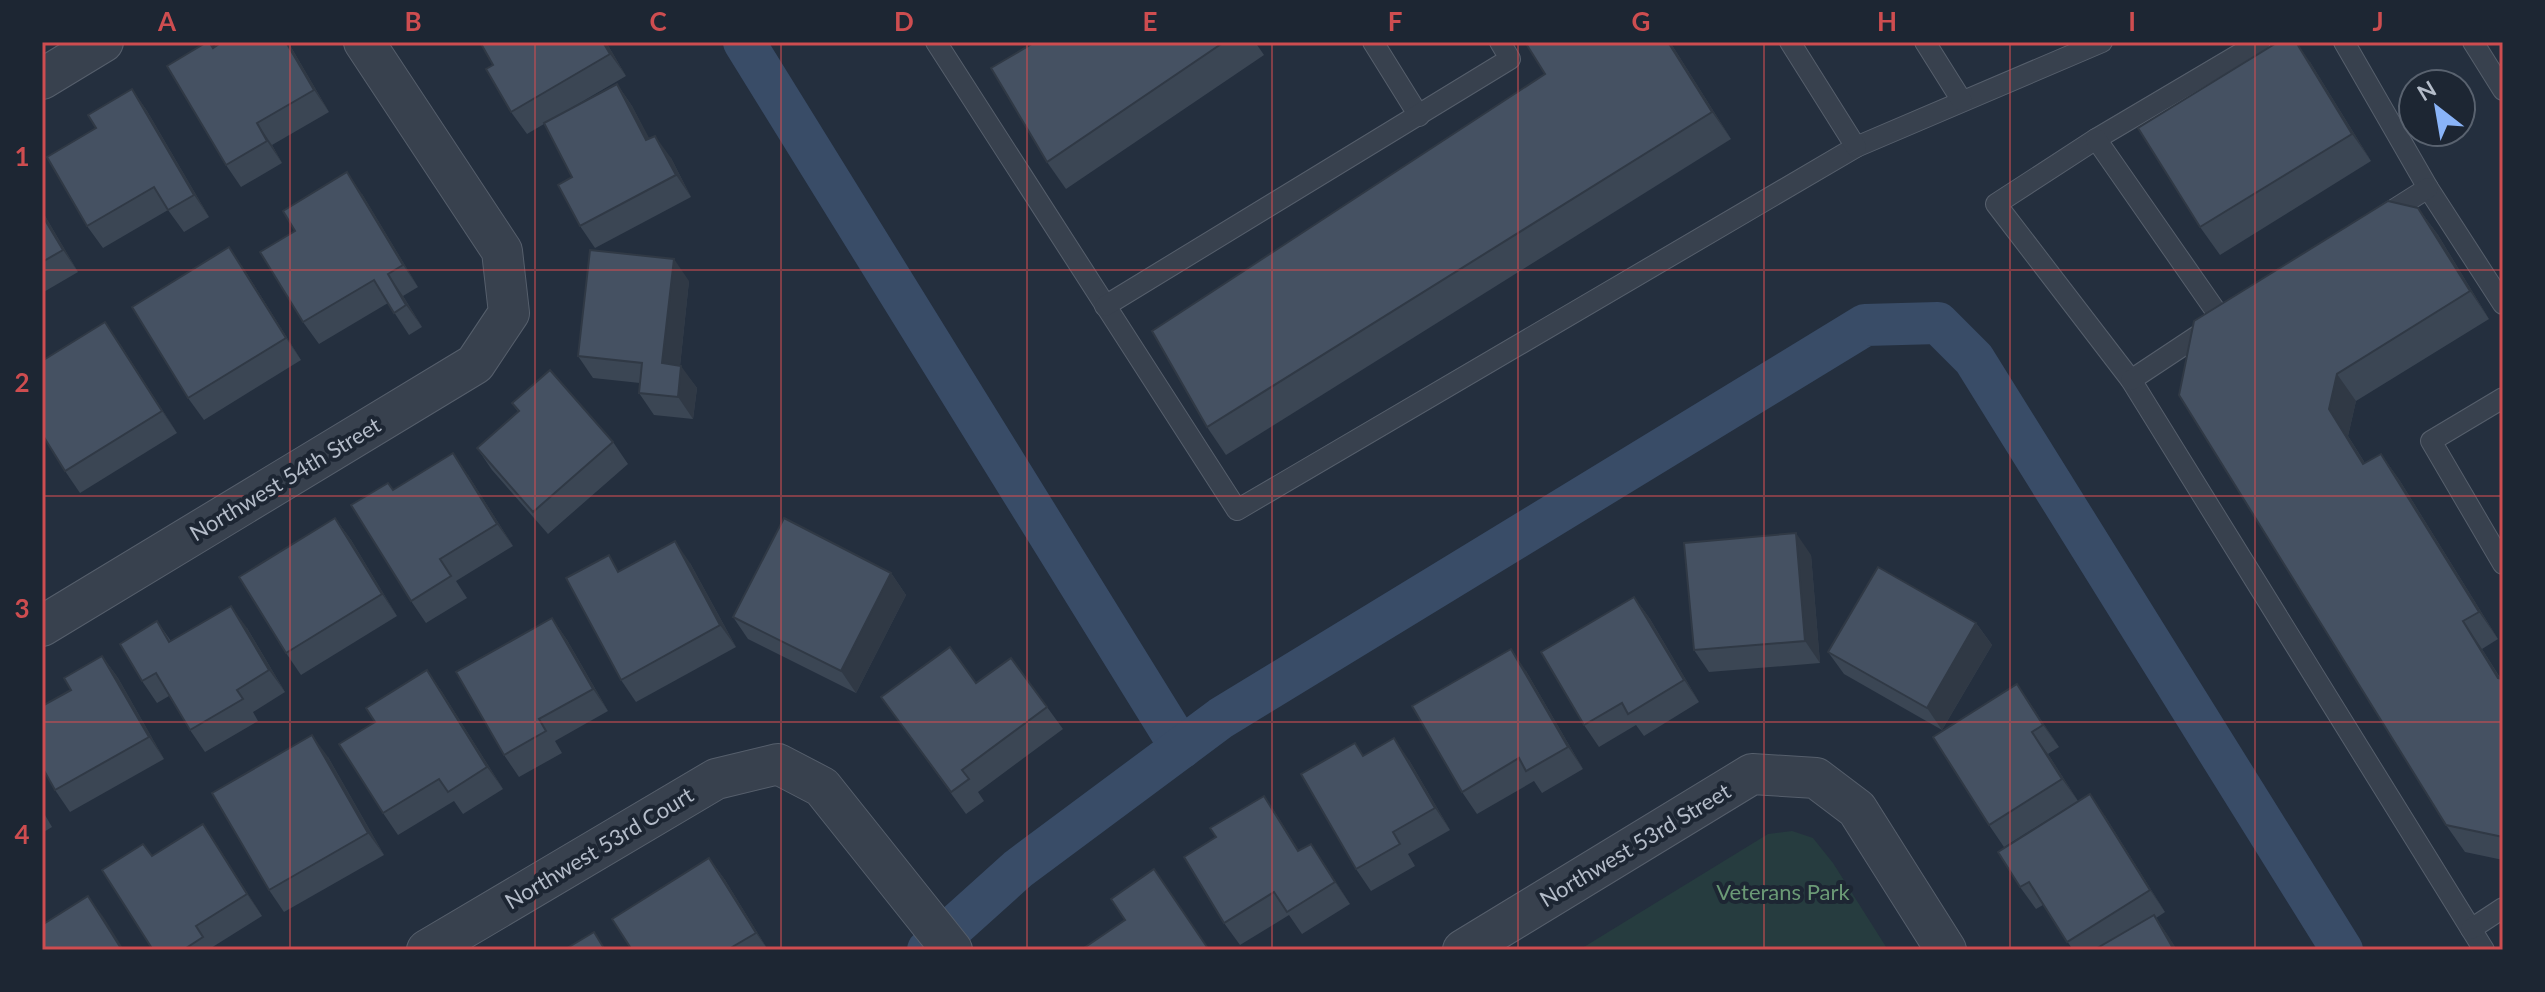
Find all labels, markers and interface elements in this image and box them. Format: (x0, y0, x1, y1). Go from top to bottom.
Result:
text: A (157, 5, 177, 37)
text: B (404, 5, 422, 37)
text: C (649, 5, 667, 37)
text: D (894, 5, 914, 37)
text: E (1143, 5, 1157, 37)
text: F (1388, 5, 1402, 37)
text: G (1632, 5, 1650, 37)
text: H (1877, 5, 1897, 37)
text: I (2128, 5, 2136, 37)
text: J (2372, 5, 2384, 37)
north arrow (2397, 68, 2477, 148)
text: N (2412, 74, 2441, 106)
text: 1 (14, 140, 30, 172)
text: 2 (14, 366, 30, 398)
street label: Northwest 54th Street (184, 411, 385, 546)
text: 3 (14, 592, 30, 624)
street label: Northwest 53rd Street (1534, 777, 1735, 912)
street label: Northwest 53rd Court (500, 781, 698, 915)
text: 4 (14, 818, 30, 850)
park label: Veterans Park (1716, 878, 1851, 905)

